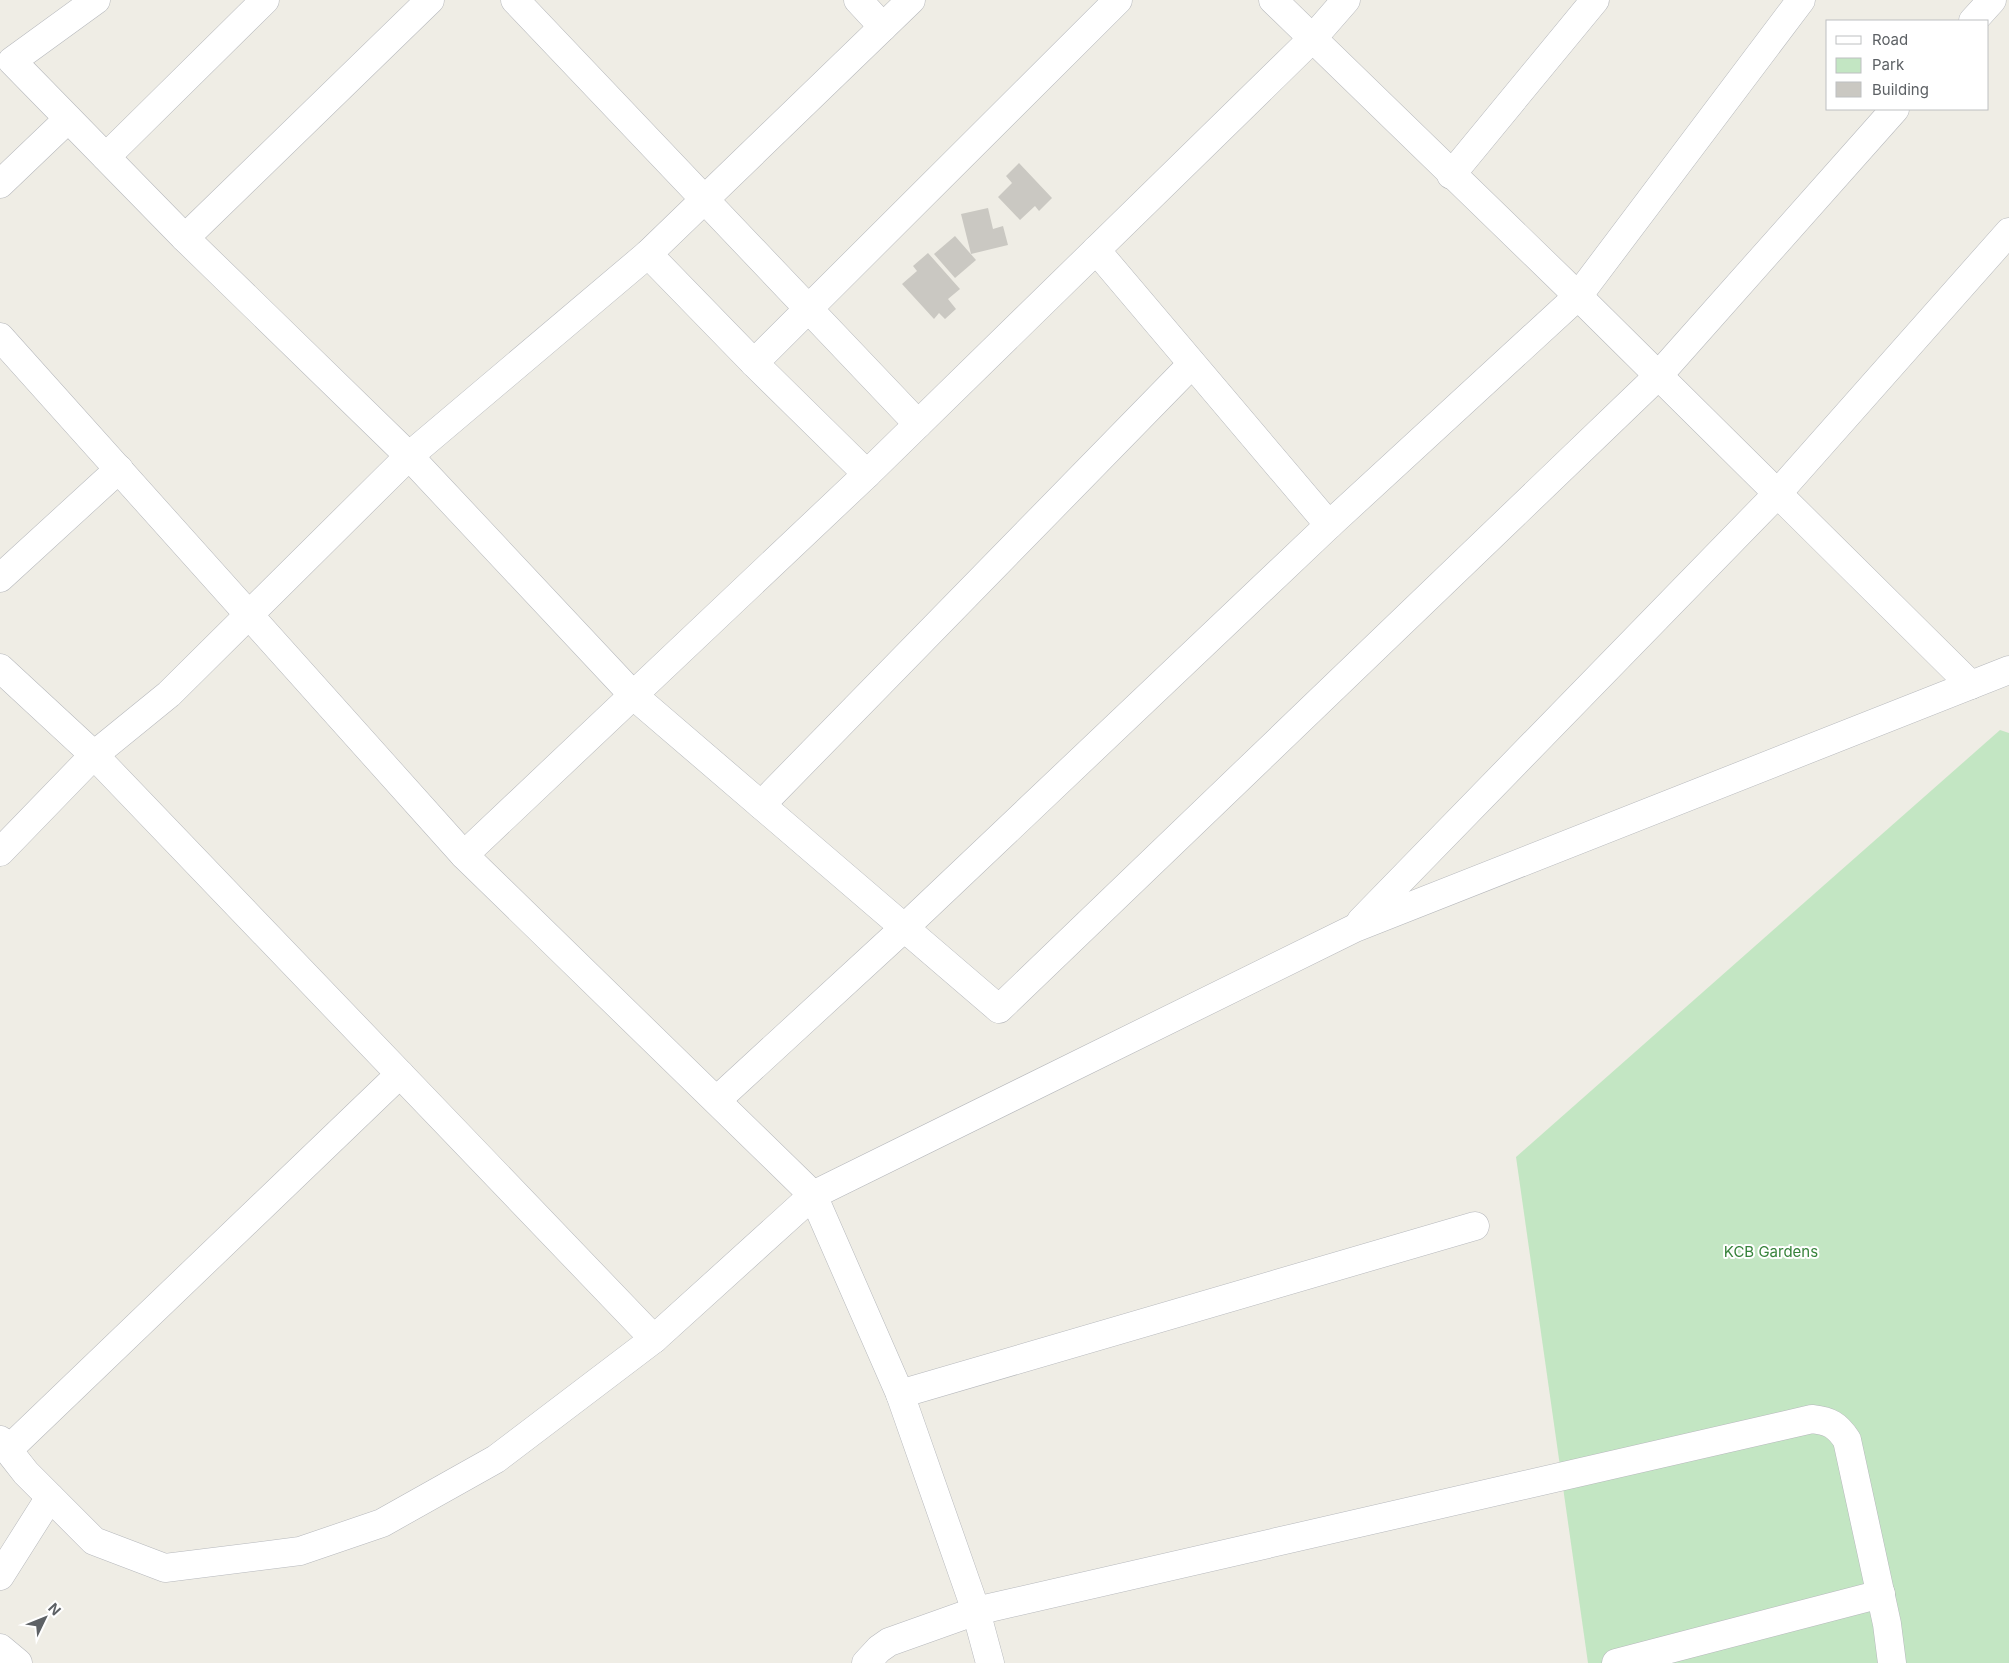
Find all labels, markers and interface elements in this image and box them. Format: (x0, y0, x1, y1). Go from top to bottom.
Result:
legend (1826, 20, 1989, 110)
text: Road (1872, 30, 1908, 49)
text: Park (1872, 55, 1905, 74)
text: Building (1872, 80, 1929, 99)
park label: KCB Gardens (1724, 1242, 1818, 1261)
north arrow (20, 1593, 70, 1643)
text: N (45, 1599, 65, 1618)

